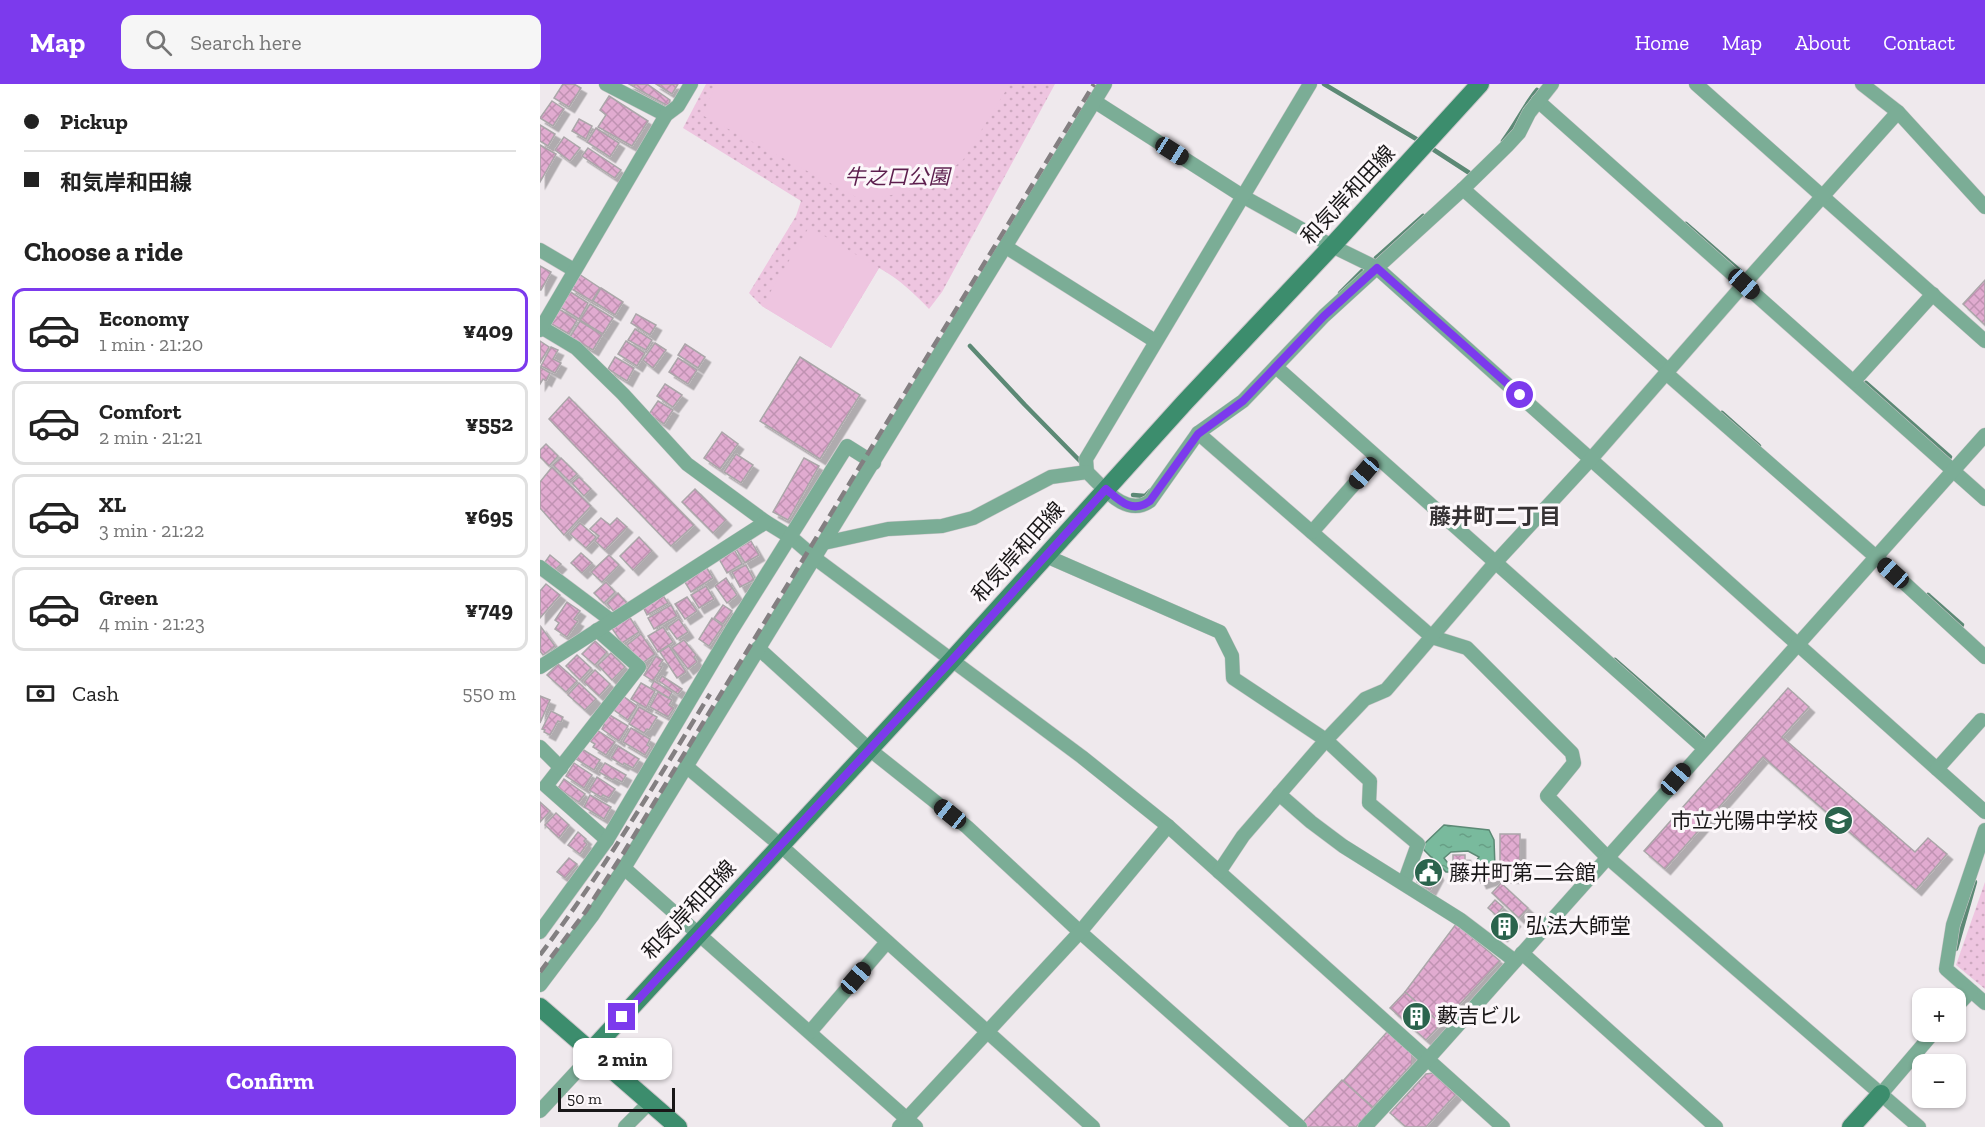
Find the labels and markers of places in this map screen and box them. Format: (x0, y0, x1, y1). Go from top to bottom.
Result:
school or university icon: 市立光陽中学校 (1823, 805, 1855, 837)
place label: 市立光陽中学校 (1671, 808, 1818, 833)
public building icon: 藤井町第二会館 (1412, 857, 1444, 889)
place label: 藤井町第二会館 (1449, 860, 1596, 885)
building icon: 弘法大師堂 (1489, 910, 1521, 942)
place label: 弘法大師堂 (1526, 913, 1631, 938)
building icon: 藪吉ビル (1400, 1000, 1432, 1032)
place label: 藪吉ビル (1437, 1003, 1521, 1028)

